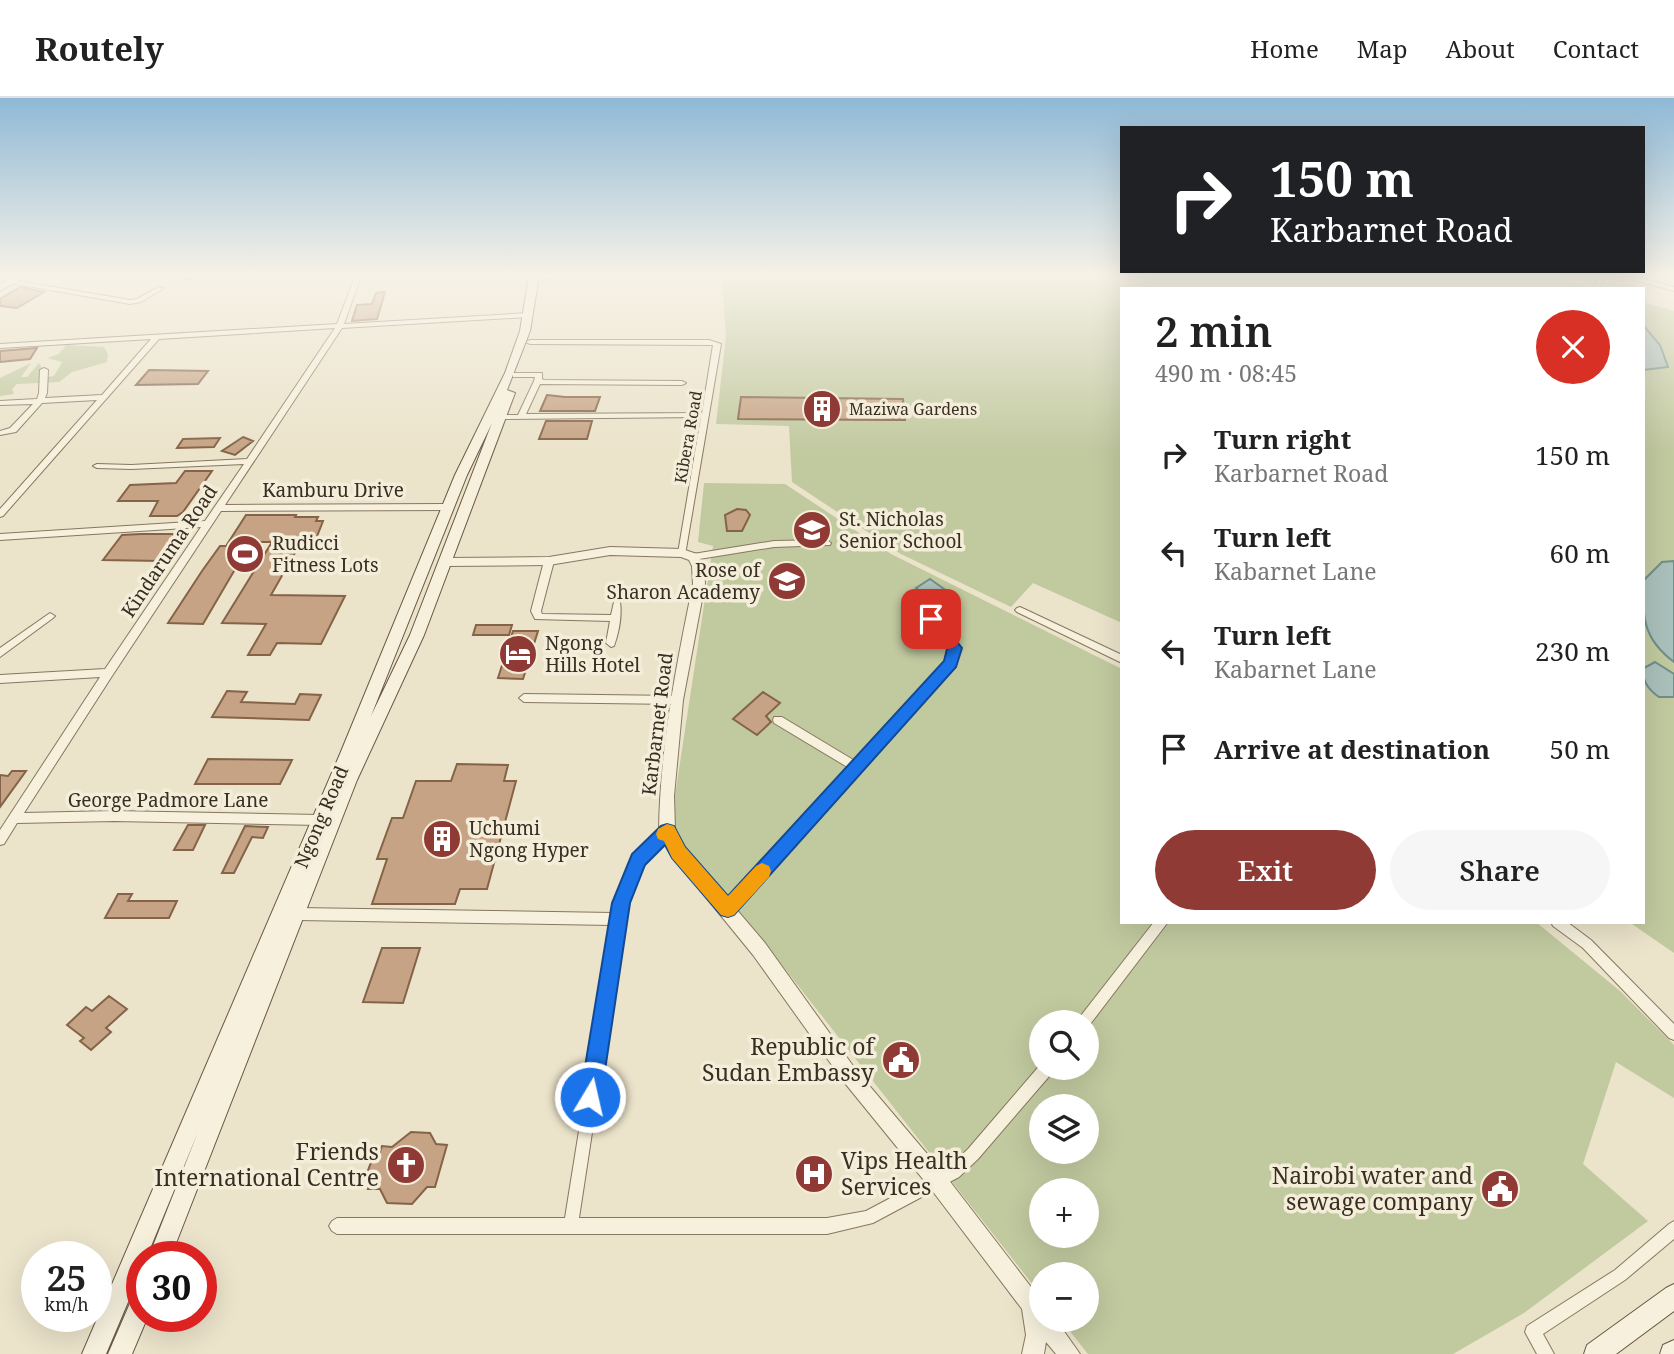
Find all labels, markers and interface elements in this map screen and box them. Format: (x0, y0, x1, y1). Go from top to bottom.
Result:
text: Routely (35, 26, 164, 71)
text: Home (1250, 32, 1319, 65)
text: Map (1357, 32, 1408, 65)
text: About (1446, 32, 1515, 65)
text: Contact (1553, 32, 1639, 65)
text: 150 m (1270, 145, 1414, 211)
icon: right (1155, 154, 1246, 245)
text: Karbarnet Road (1270, 208, 1513, 251)
text: 2 min (1155, 302, 1272, 359)
button: close (1536, 310, 1610, 384)
text: 490 m · 08:45 (1155, 357, 1297, 389)
building icon: Maziwa Gardens (801, 388, 843, 430)
street label: Kibera Road (669, 389, 707, 485)
place label: Maziwa Gardens (849, 398, 977, 420)
text: Turn right (1214, 421, 1351, 457)
icon: right (1155, 436, 1193, 474)
text: 150 m (1535, 437, 1610, 473)
text: Karbarnet Road (1214, 457, 1388, 489)
street label: Kamburu Drive (262, 477, 404, 503)
street label: Kindaruma Road (115, 479, 223, 622)
place label: St. Nicholas Senior School (839, 506, 962, 554)
school or university icon: St. Nicholas Senior School (791, 509, 833, 551)
text: Turn left (1214, 519, 1331, 555)
place label: Rudicci Fitness Lots (272, 530, 379, 578)
sports icon: Rudicci Fitness Lots (224, 533, 266, 575)
icon: left (1155, 534, 1193, 572)
text: 60 m (1550, 535, 1610, 571)
text: Kabarnet Lane (1214, 555, 1377, 587)
place label: Rose of Sharon Academy (607, 557, 762, 605)
school or university icon: Rose of Sharon Academy (766, 560, 808, 602)
pin (901, 589, 961, 649)
icon: arrive (912, 600, 950, 638)
text: Turn left (1214, 617, 1331, 653)
place label: Ngong Hills Hotel (545, 630, 640, 678)
icon: left (1155, 632, 1193, 670)
hotel icon: Ngong Hills Hotel (497, 633, 539, 675)
text: 230 m (1535, 633, 1610, 669)
street label: Karbarnet Road (635, 651, 679, 797)
text: Kabarnet Lane (1214, 653, 1377, 685)
icon: arrive (1155, 730, 1193, 768)
text: Arrive at destination (1214, 731, 1490, 767)
text: 50 m (1550, 731, 1610, 767)
street label: Ngong Road (288, 761, 354, 872)
street label: George Padmore Lane (68, 787, 268, 813)
place label: Uchumi Ngong Hyper (469, 815, 589, 863)
building icon: Uchumi Ngong Hyper (421, 818, 463, 860)
button: Exit (1155, 830, 1376, 910)
button: Share (1390, 830, 1610, 910)
map controls (1029, 1010, 1099, 1332)
button: search (1029, 1010, 1099, 1080)
place label: Republic of Sudan Embassy (702, 1030, 877, 1088)
public building icon: Republic of Sudan Embassy (880, 1039, 922, 1081)
position arrow (553, 1060, 627, 1134)
button: layers (1029, 1094, 1099, 1164)
place label: Friends International Centre (155, 1135, 379, 1193)
church icon: Friends International Centre (385, 1144, 427, 1186)
place label: Vips Health Services (841, 1144, 968, 1202)
hospital icon: Vips Health Services (793, 1153, 835, 1195)
place label: Nairobi water and sewage company (1272, 1159, 1473, 1217)
public building icon: Nairobi water and sewage company (1479, 1168, 1521, 1210)
button: + (1029, 1178, 1099, 1248)
speed limit sign: 30 (126, 1241, 217, 1332)
text: 25 (47, 1254, 86, 1301)
button: − (1029, 1262, 1099, 1332)
text: km/h (44, 1292, 89, 1316)

